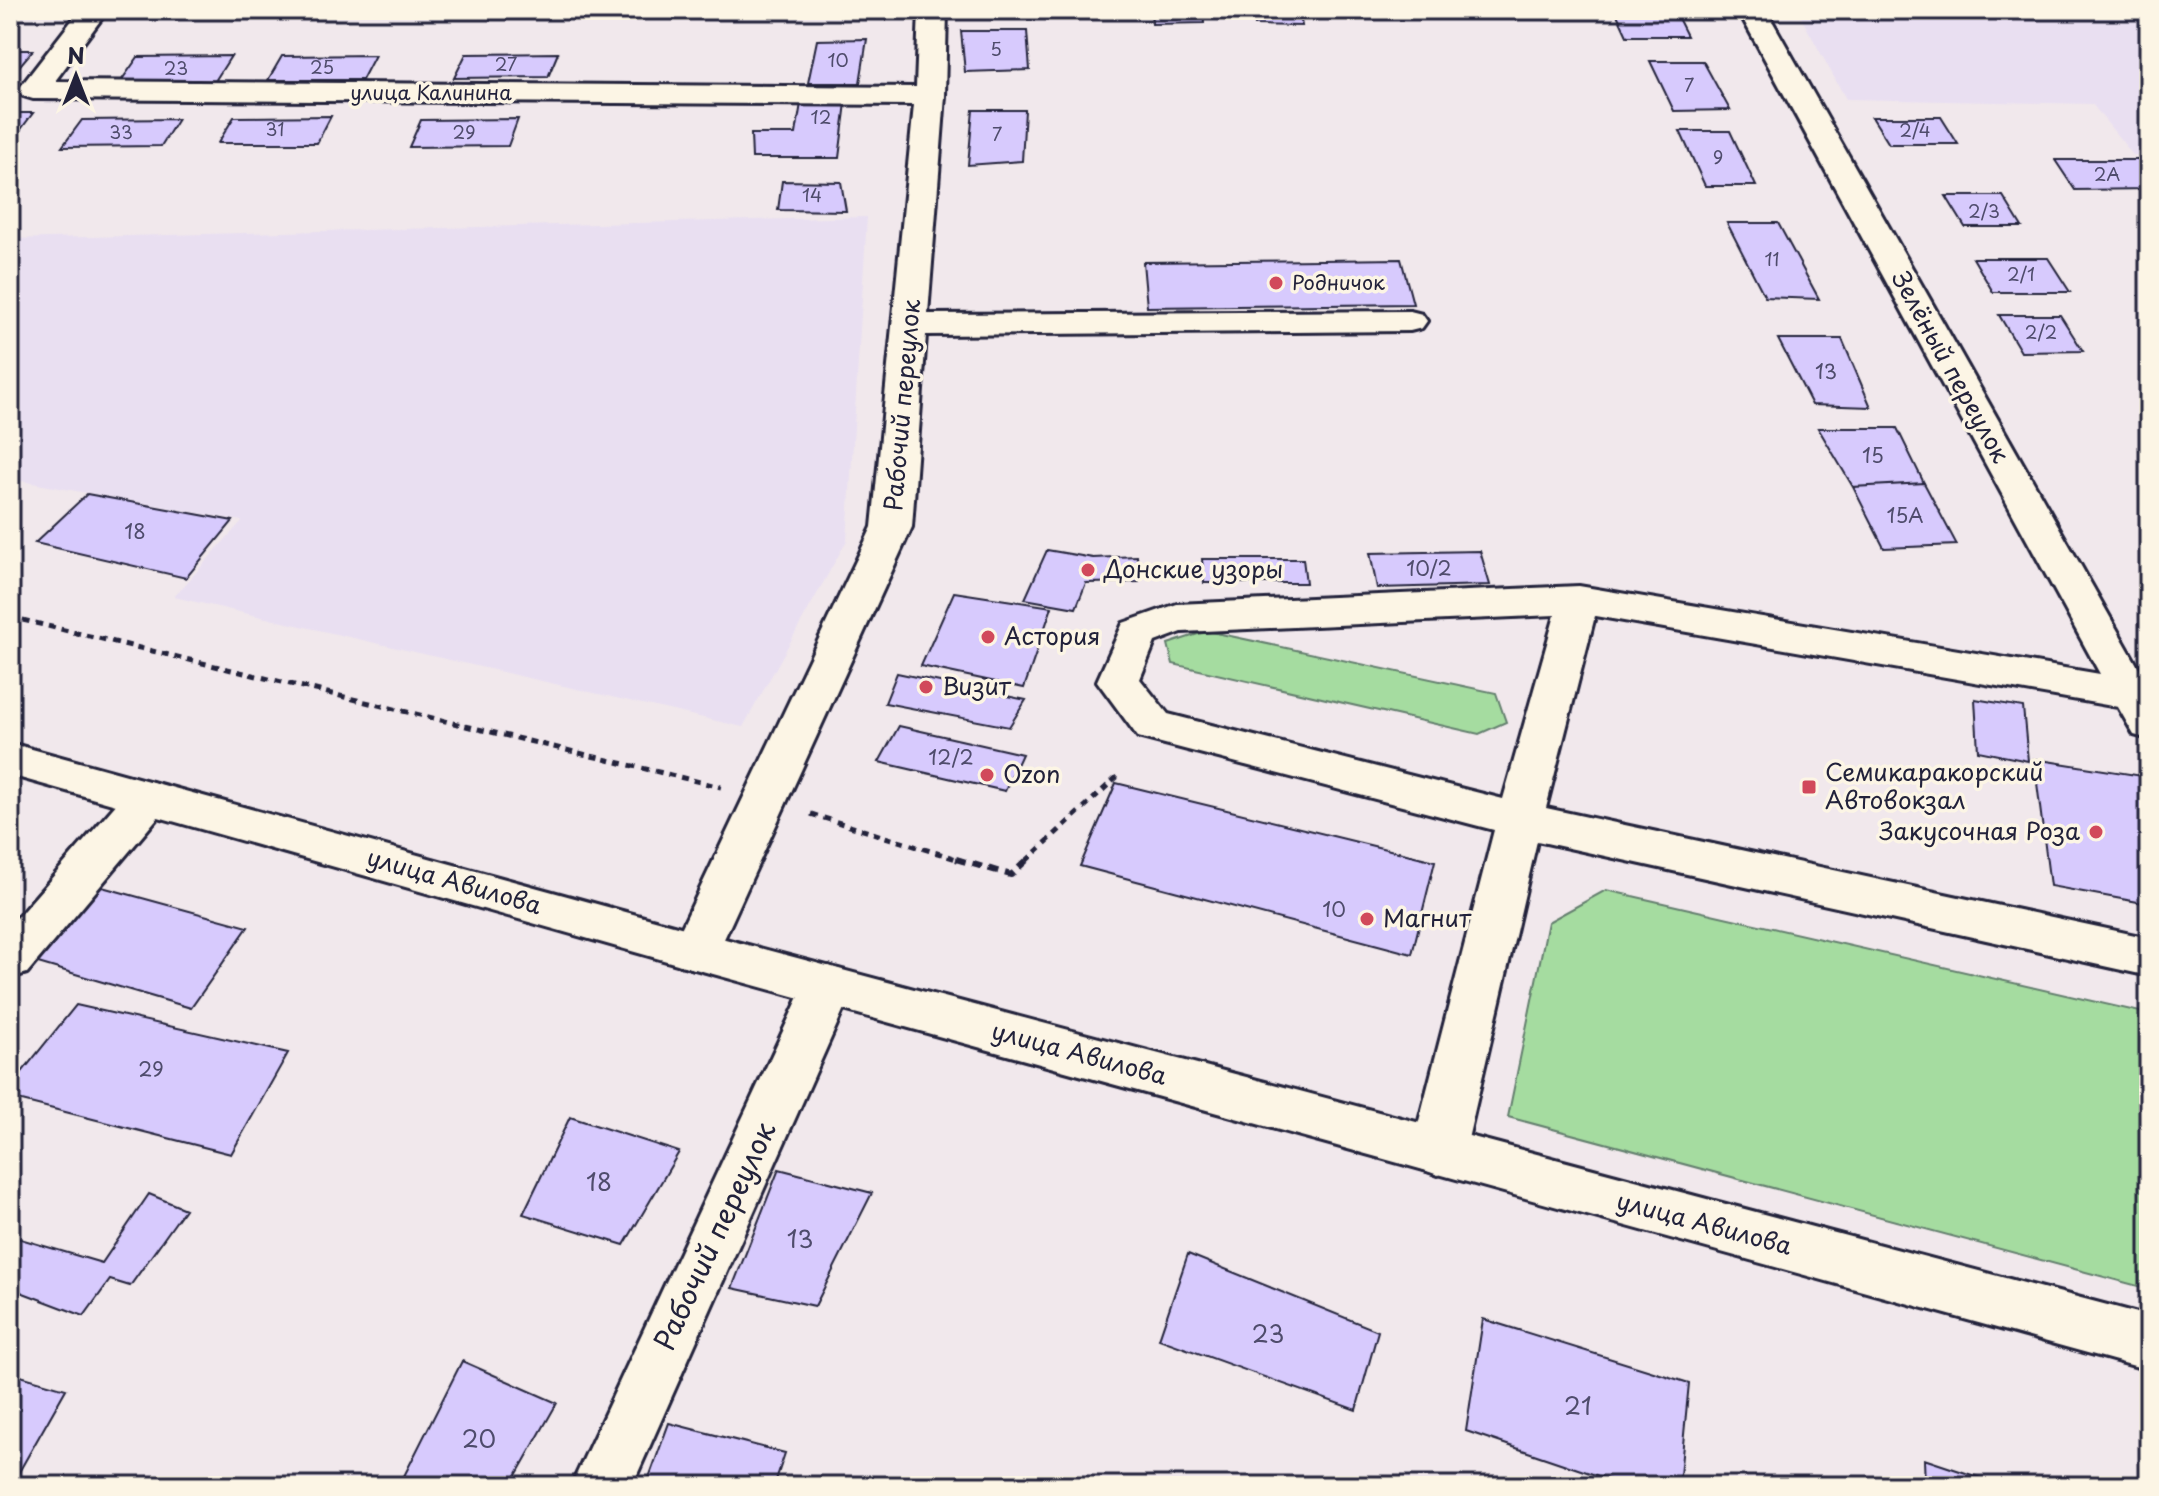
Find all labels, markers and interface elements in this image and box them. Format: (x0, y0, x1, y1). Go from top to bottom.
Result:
house number: 5 (990, 35, 1002, 62)
north arrow (36, 36, 116, 116)
text: N (67, 38, 85, 71)
house number: 10 (827, 46, 849, 73)
house number: 27 (495, 50, 517, 77)
house number: 25 (310, 53, 334, 80)
house number: 23 (164, 54, 188, 81)
house number: 7 (1684, 71, 1694, 98)
street label: улица Калинина (350, 77, 512, 107)
house number: 12 (811, 103, 831, 130)
house number: 31 (266, 115, 284, 142)
house number: 2/4 (1899, 116, 1931, 143)
house number: 33 (109, 118, 133, 145)
house number: 29 (453, 118, 475, 145)
house number: 7 (992, 120, 1002, 147)
house number: 9 (1713, 143, 1723, 170)
house number: 2А (2094, 160, 2120, 187)
house number: 14 (802, 181, 822, 208)
house number: 2/3 (1968, 197, 2000, 224)
house number: 11 (1764, 245, 1780, 272)
house number: 2/1 (2007, 260, 2035, 287)
street label: Зелёный переулок (1884, 263, 2020, 469)
place label: Родничок (1292, 267, 1385, 297)
marker: Родничок (1267, 274, 1285, 292)
street label: Рабочий переулок (874, 297, 928, 512)
house number: 2/2 (2025, 318, 2057, 345)
house number: 13 (1815, 356, 1837, 386)
house number: 15 (1862, 440, 1884, 470)
house number: 15А (1886, 500, 1924, 530)
house number: 18 (124, 516, 146, 546)
place label: Донские узоры (1103, 550, 1283, 586)
house number: 10/2 (1406, 553, 1452, 583)
marker: Донские узоры (1079, 561, 1097, 579)
place label: Астория (1004, 617, 1100, 653)
marker: Астория (979, 628, 997, 646)
place label: Визит (942, 667, 1012, 703)
marker: Визит (917, 678, 935, 696)
house number: 12/2 (928, 742, 974, 772)
place label: Семикаракорский Автовокзал (1825, 753, 2044, 817)
place label: Ozon (1003, 755, 1060, 791)
marker: Ozon (978, 766, 996, 784)
marker: Семикаракорский Автовокзал (1800, 778, 1818, 796)
place label: Закусочная Роза (1879, 812, 2080, 848)
marker: Закусочная Роза (2087, 823, 2105, 841)
street label: улица Авилова (363, 838, 546, 922)
house number: 10 (1322, 894, 1346, 924)
place label: Магнит (1383, 899, 1472, 935)
marker: Магнит (1358, 910, 1376, 928)
street label: улица Авилова (988, 1011, 1171, 1093)
house number: 29 (138, 1054, 164, 1084)
street label: Рабочий переулок (642, 1114, 786, 1357)
house number: 18 (586, 1163, 612, 1199)
street label: улица Авилова (1613, 1181, 1796, 1263)
house number: 13 (787, 1220, 813, 1256)
house number: 23 (1252, 1315, 1284, 1351)
house number: 21 (1564, 1387, 1592, 1423)
house number: 20 (462, 1420, 496, 1456)

